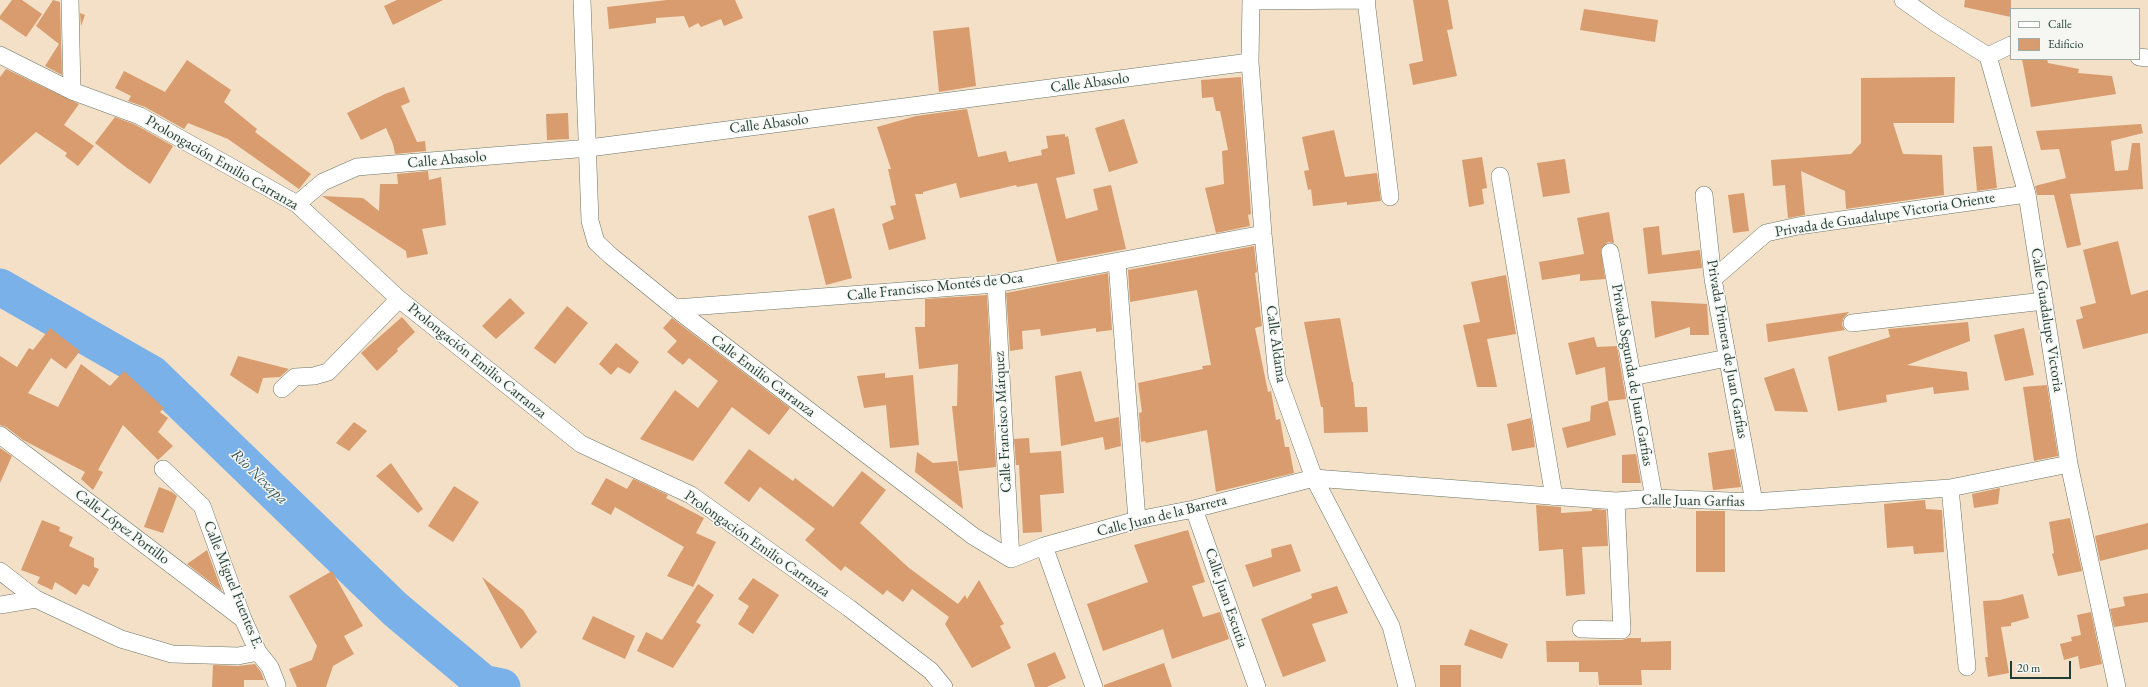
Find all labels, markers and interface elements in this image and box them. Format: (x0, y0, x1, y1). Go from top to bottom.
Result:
legend (2010, 8, 2140, 60)
text: Calle (2048, 16, 2072, 32)
text: Edificio (2048, 36, 2083, 52)
street label: Calle Abasolo (1049, 69, 1131, 97)
street label: Calle Abasolo (728, 110, 810, 138)
street label: Prolongación Emilio Carranza (142, 112, 302, 214)
street label: Calle Abasolo (407, 148, 487, 172)
street label: Privada de Guadalupe Victoria Oriente (1774, 189, 1996, 241)
street label: Calle Guadalupe Victoria (2027, 247, 2067, 393)
street label: Privada Primera de Juan Garfias (1702, 258, 1752, 440)
street label: Calle Francisco Montés de Oca (846, 269, 1024, 305)
street label: Privada Segunda de Juan Garfias (1607, 283, 1657, 467)
street label: Prolongación Emilio Carranza (404, 299, 550, 423)
street label: Calle Aldama (1262, 304, 1290, 384)
street label: Calle Emilio Carranza (707, 331, 819, 421)
street label: Calle Francisco Márquez (990, 351, 1016, 493)
water label: Rio Nexapa (226, 445, 292, 509)
street label: Calle López Portillo (71, 485, 173, 569)
street label: Prolongación Emilio Carranza (681, 487, 833, 601)
street label: Calle Juan de la Barrera (1095, 491, 1229, 541)
street label: Calle Juan Garfias (1641, 491, 1745, 511)
street label: Calle Miguel Fuentes E. (199, 518, 267, 652)
street label: Calle Juan Escutia (1201, 546, 1251, 650)
scale bar (2012, 653, 2073, 679)
text: 20 m (2017, 660, 2040, 676)

